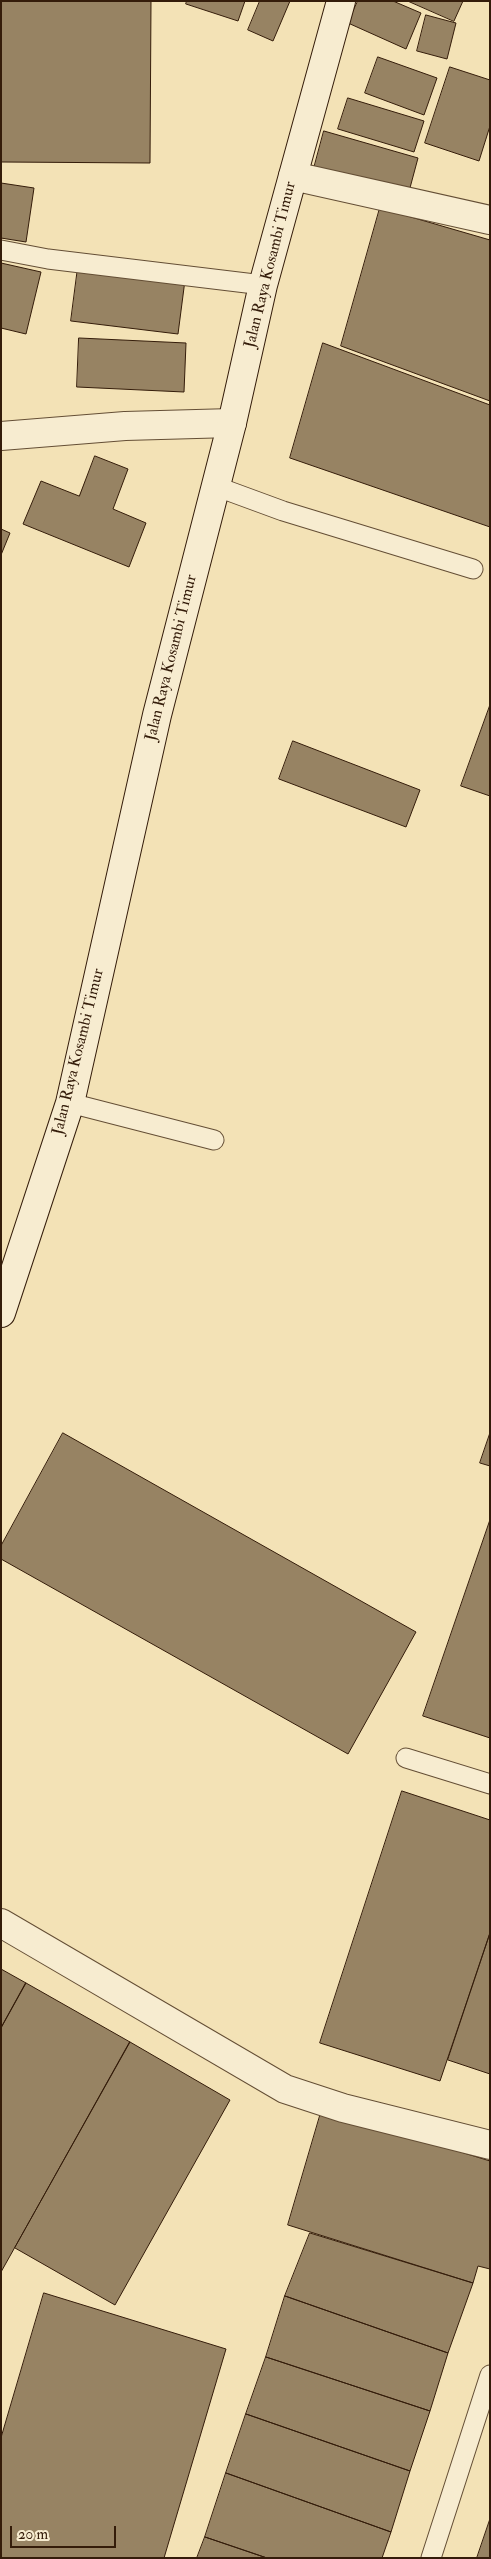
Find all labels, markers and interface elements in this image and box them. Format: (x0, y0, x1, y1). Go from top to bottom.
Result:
street label: Jalan Raya Kosambi Timur (241, 180, 301, 350)
street label: Jalan Raya Kosambi Timur (142, 573, 202, 743)
street label: Jalan Raya Kosambi Timur (49, 967, 109, 1137)
scale bar (12, 2516, 119, 2548)
text: 20 m (18, 2525, 48, 2544)

